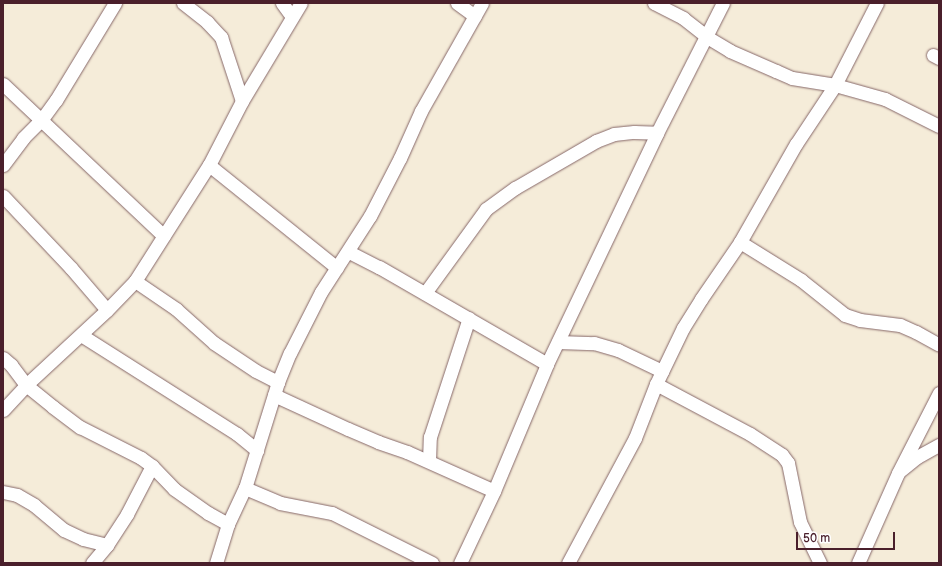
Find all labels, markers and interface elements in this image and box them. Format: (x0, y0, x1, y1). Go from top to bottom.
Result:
scale bar (798, 524, 897, 550)
text: 50 m (803, 531, 830, 546)

